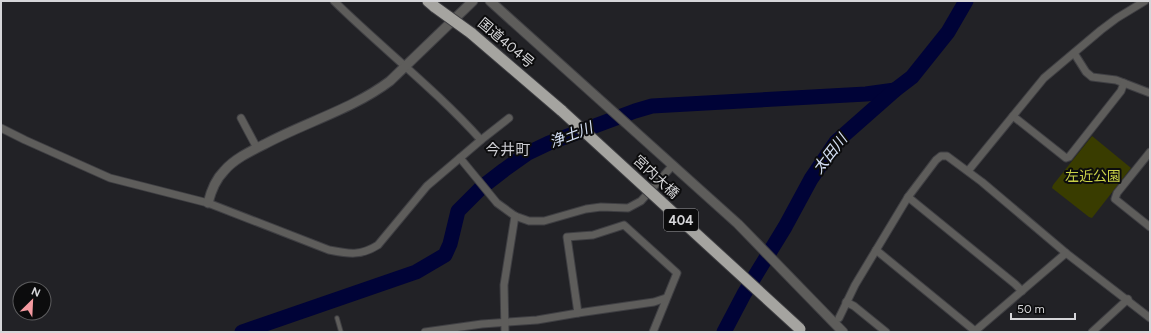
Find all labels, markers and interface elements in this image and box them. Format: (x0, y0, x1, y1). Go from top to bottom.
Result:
street label: 国道404号 (474, 15, 538, 71)
water label: 浄土川 (547, 118, 597, 151)
water label: 太田川 (809, 129, 852, 177)
district label: 今井町 (485, 141, 531, 159)
street label: 宮内大橋 (630, 152, 682, 202)
park label: 左近公園 (1065, 168, 1121, 185)
road number: 404 (664, 209, 698, 231)
north arrow (12, 281, 52, 321)
text: N (29, 285, 42, 300)
scale bar (1011, 295, 1075, 321)
text: 50 m (1017, 302, 1045, 316)

